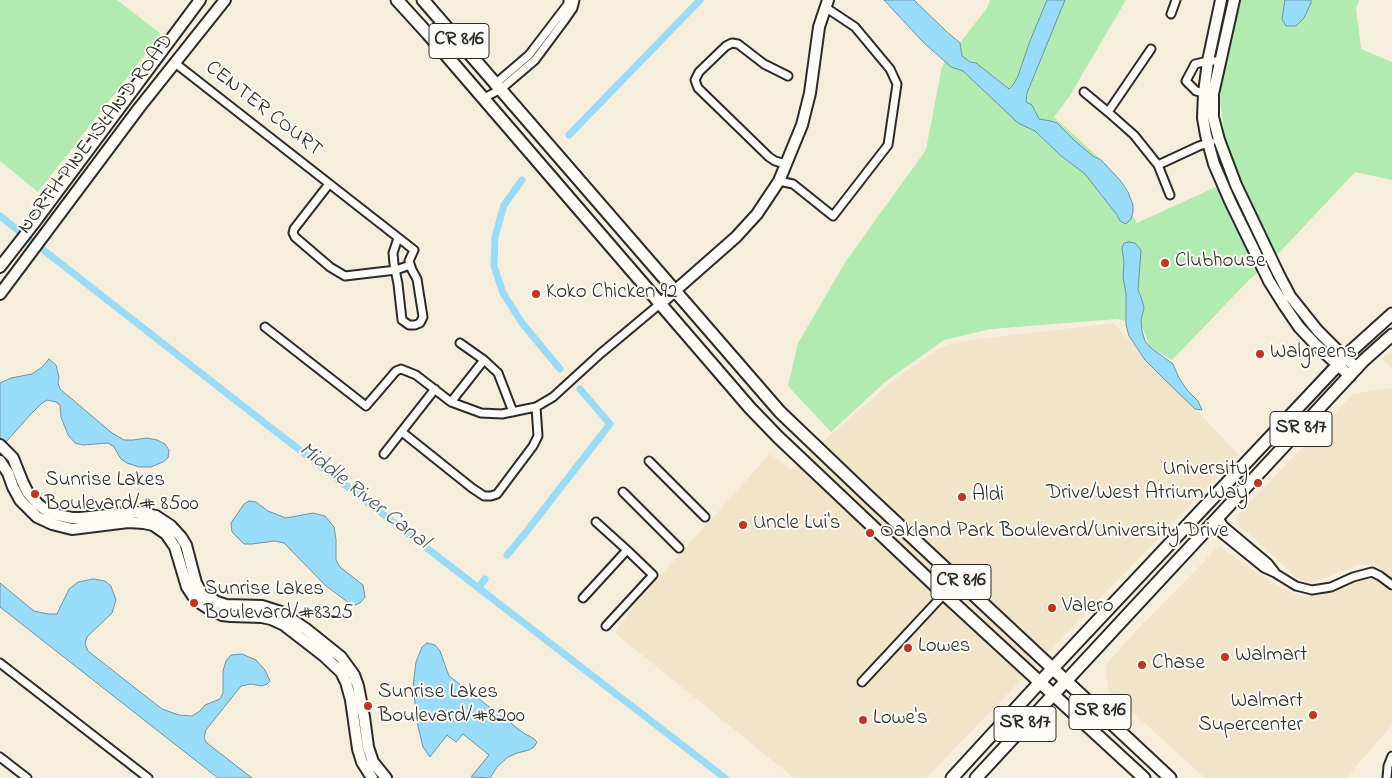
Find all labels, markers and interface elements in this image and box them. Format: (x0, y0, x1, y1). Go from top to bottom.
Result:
road number: CR 816 (429, 23, 489, 58)
street label: NORTH PINE ISLAND ROAD (14, 30, 180, 240)
street label: CENTER COURT (199, 56, 327, 164)
place label: Clubhouse (1175, 250, 1265, 276)
marker: Clubhouse (1159, 257, 1171, 269)
place label: Koko Chicken 92 (546, 281, 677, 307)
marker: Koko Chicken 92 (530, 288, 542, 300)
place label: Walgreens (1270, 341, 1357, 367)
marker: Walgreens (1254, 348, 1266, 360)
road number: SR 817 (1270, 412, 1332, 446)
water label: Middle River Canal (292, 438, 434, 556)
place label: University Drive/West Atrium Way (1046, 458, 1248, 508)
place label: Sunrise Lakes Boulevard/# 8500 (45, 469, 199, 519)
marker: University Drive/West Atrium Way (1252, 477, 1264, 489)
place label: Aldi (972, 484, 1004, 510)
marker: Sunrise Lakes Boulevard/# 8500 (29, 488, 41, 500)
marker: Aldi (956, 491, 968, 503)
place label: Uncle Lui's (753, 512, 841, 538)
marker: Uncle Lui's (737, 519, 749, 531)
place label: Oakland Park Boulevard/University Drive (880, 520, 1228, 546)
marker: Oakland Park Boulevard/University Drive (864, 527, 876, 539)
road number: CR 816 (931, 564, 991, 600)
place label: Sunrise Lakes Boulevard/#8325 (204, 578, 353, 628)
place label: Valero (1062, 595, 1114, 621)
marker: Sunrise Lakes Boulevard/#8325 (188, 597, 200, 609)
marker: Valero (1046, 602, 1058, 614)
place label: Lowes (918, 635, 971, 661)
marker: Lowes (902, 642, 914, 654)
place label: Walmart (1235, 644, 1307, 670)
marker: Walmart (1219, 651, 1231, 663)
place label: Chase (1152, 652, 1205, 678)
marker: Chase (1136, 659, 1148, 671)
place label: Sunrise Lakes Boulevard/#8200 (378, 681, 525, 731)
place label: Walmart Supercenter (1198, 690, 1303, 740)
road number: SR 816 (1069, 694, 1131, 730)
marker: Sunrise Lakes Boulevard/#8200 (362, 700, 374, 712)
road number: SR 817 (994, 706, 1056, 742)
place label: Lowe's (873, 707, 928, 733)
marker: Walmart Supercenter (1307, 709, 1319, 721)
marker: Lowe's (857, 714, 869, 726)

